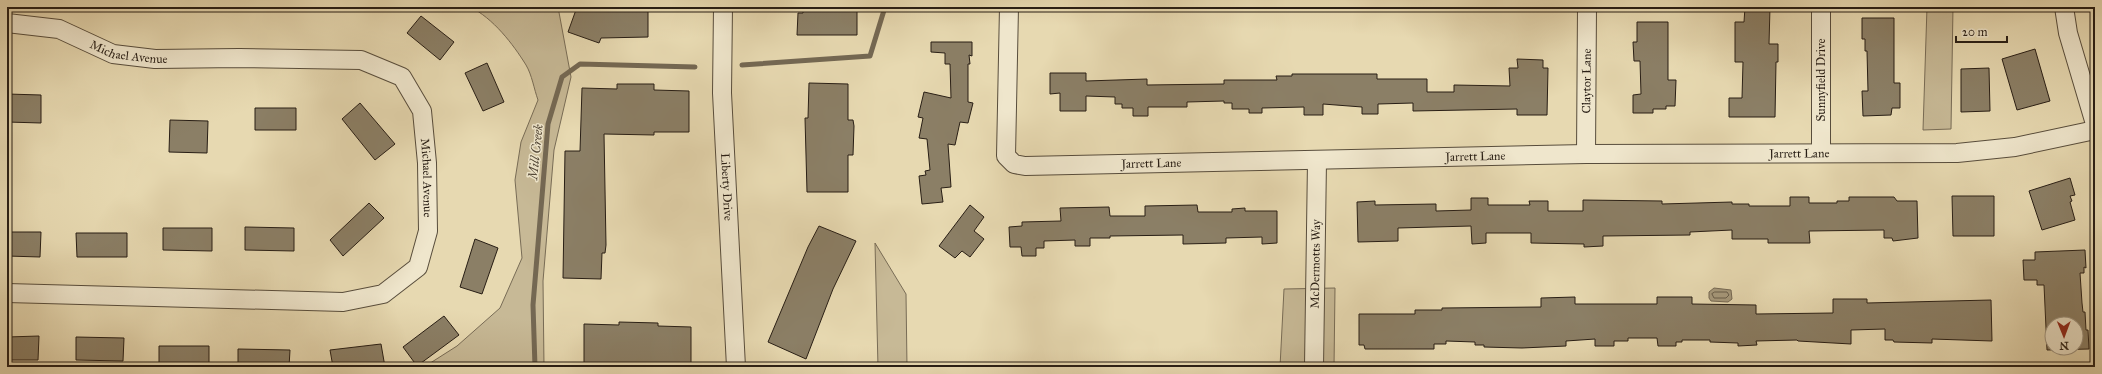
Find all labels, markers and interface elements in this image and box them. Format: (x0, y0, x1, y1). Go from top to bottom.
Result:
scale bar (1956, 18, 2007, 44)
text: 20 m (1962, 25, 1988, 39)
street label: Michael Avenue (88, 37, 168, 66)
street label: Sunnyfield Drive (1814, 38, 1828, 122)
street label: Claytor Lane (1579, 49, 1594, 114)
water label: Mill Creek (525, 123, 547, 183)
street label: Michael Avenue (418, 138, 435, 218)
street label: Jarrett Lane (1767, 146, 1829, 162)
street label: Jarrett Lane (1443, 149, 1506, 165)
street label: Liberty Drive (718, 153, 736, 221)
street label: Jarrett Lane (1119, 156, 1182, 172)
street label: McDermotts Way (1308, 219, 1323, 309)
north arrow (2044, 316, 2084, 356)
text: N (2059, 339, 2069, 352)

